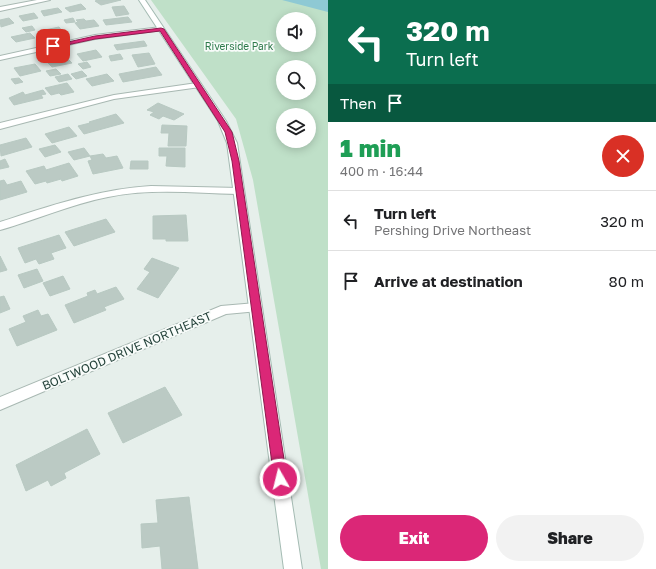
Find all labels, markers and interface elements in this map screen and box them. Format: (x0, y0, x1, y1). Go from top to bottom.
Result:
map controls (276, 12, 316, 148)
button: sound (276, 12, 316, 52)
text: 320 m (406, 14, 490, 47)
icon: left (340, 16, 392, 68)
pin (36, 29, 70, 63)
icon: arrive (42, 35, 64, 57)
park label: Riverside Park (205, 40, 274, 52)
text: Turn left (406, 48, 479, 70)
button: search (276, 60, 316, 100)
icon: arrive (384, 92, 406, 114)
text: Then (340, 94, 376, 112)
button: layers (276, 108, 316, 148)
text: 1 min (340, 133, 401, 162)
button: close (602, 135, 644, 177)
text: 400 m · 16:44 (340, 163, 423, 179)
text: Turn left (374, 204, 436, 222)
icon: left (340, 210, 362, 232)
text: 320 m (600, 212, 644, 230)
text: Pershing Drive Northeast (374, 222, 531, 238)
icon: arrive (340, 270, 362, 292)
text: Arrive at destination (374, 272, 523, 290)
text: 80 m (609, 272, 644, 290)
street label: BOLTWOOD DRIVE NORTHEAST (40, 308, 214, 393)
position arrow (259, 458, 301, 500)
button: Exit (340, 515, 488, 561)
button: Share (496, 515, 644, 561)

